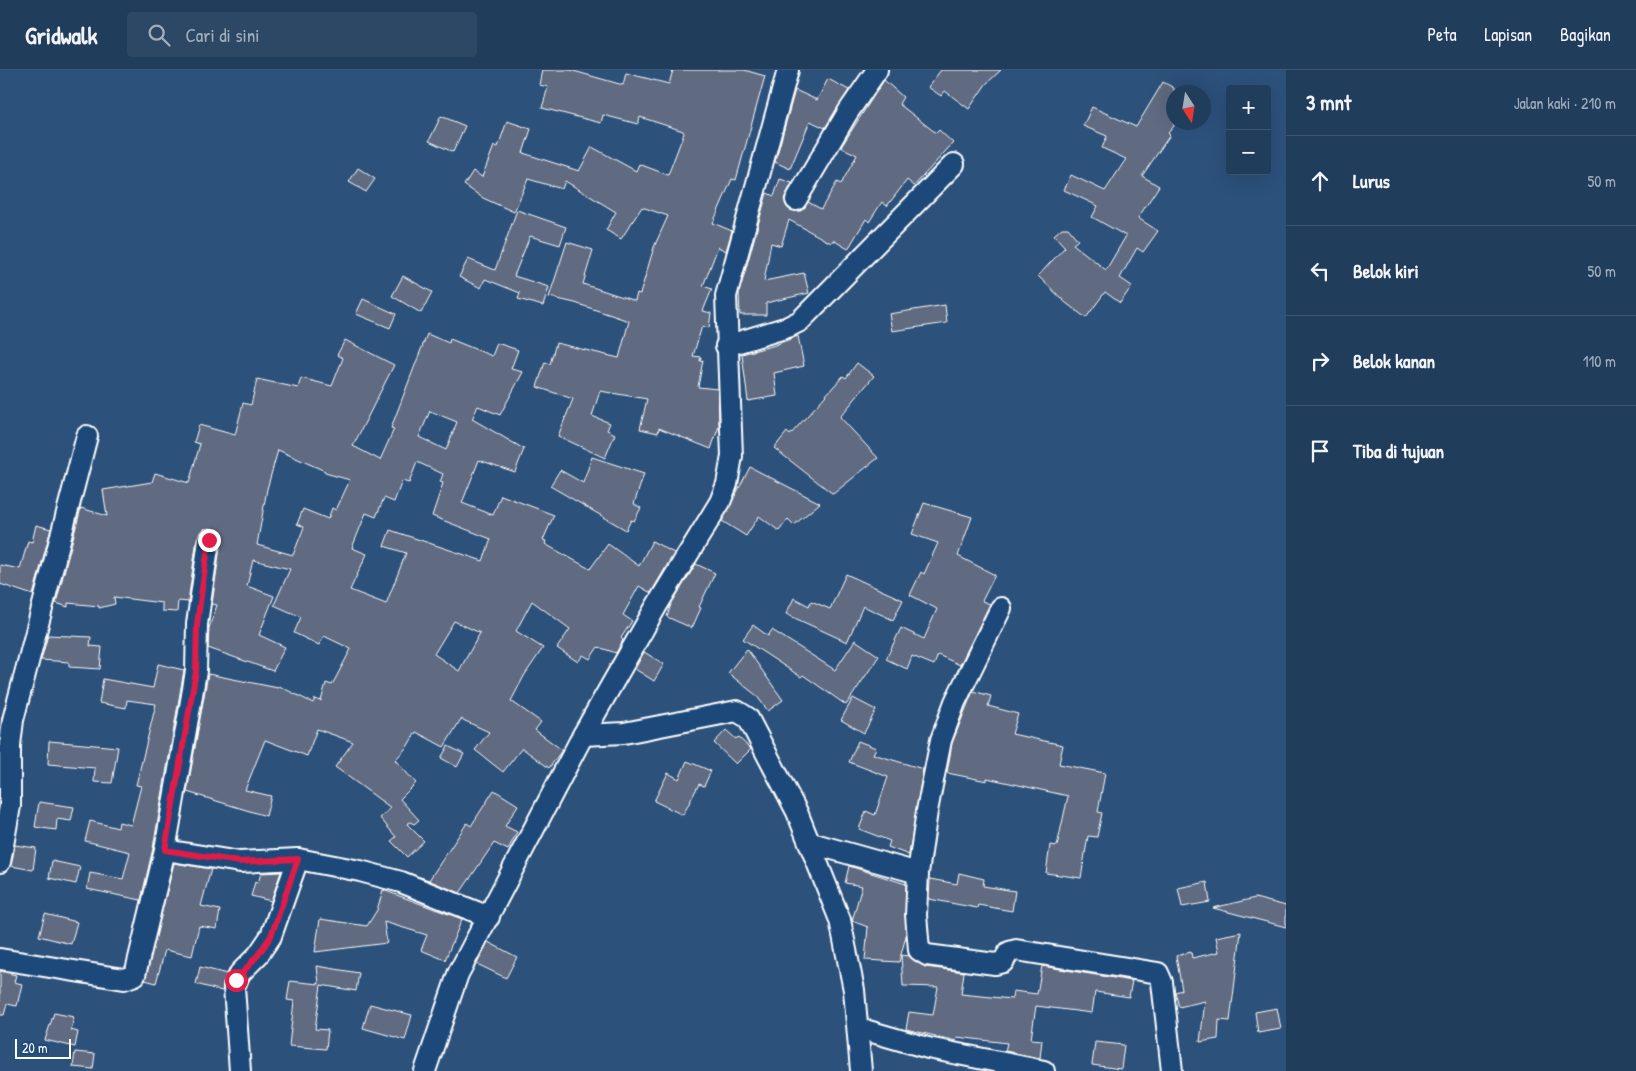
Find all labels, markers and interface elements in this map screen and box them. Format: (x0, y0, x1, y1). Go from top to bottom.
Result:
search box (127, 12, 477, 57)
text: Gridwalk (25, 19, 97, 51)
icon: search (145, 21, 173, 49)
text: Cari di sini (185, 22, 260, 48)
text: Peta (1427, 22, 1456, 47)
text: Lapisan (1484, 22, 1532, 47)
text: Bagikan (1560, 22, 1611, 47)
north arrow (1166, 85, 1211, 130)
map controls (1226, 85, 1271, 175)
button: + (1226, 85, 1271, 130)
text: 3 mnt (1306, 88, 1351, 117)
text: Jalan kaki · 210 m (1514, 92, 1616, 114)
button: − (1226, 130, 1271, 175)
icon: ahead (1306, 167, 1334, 195)
text: Lurus (1353, 168, 1390, 194)
text: 50 m (1588, 170, 1616, 192)
icon: left (1306, 257, 1334, 285)
text: Belok kiri (1353, 258, 1419, 284)
text: 50 m (1588, 260, 1616, 282)
icon: right (1306, 347, 1334, 375)
text: Belok kanan (1353, 348, 1435, 374)
text: 110 m (1583, 350, 1616, 372)
icon: arrive (1306, 437, 1334, 465)
text: Tiba di tujuan (1353, 438, 1444, 464)
route end (198, 529, 221, 552)
route start (225, 969, 248, 992)
scale bar (15, 1036, 71, 1059)
text: 20 m (22, 1038, 48, 1057)

